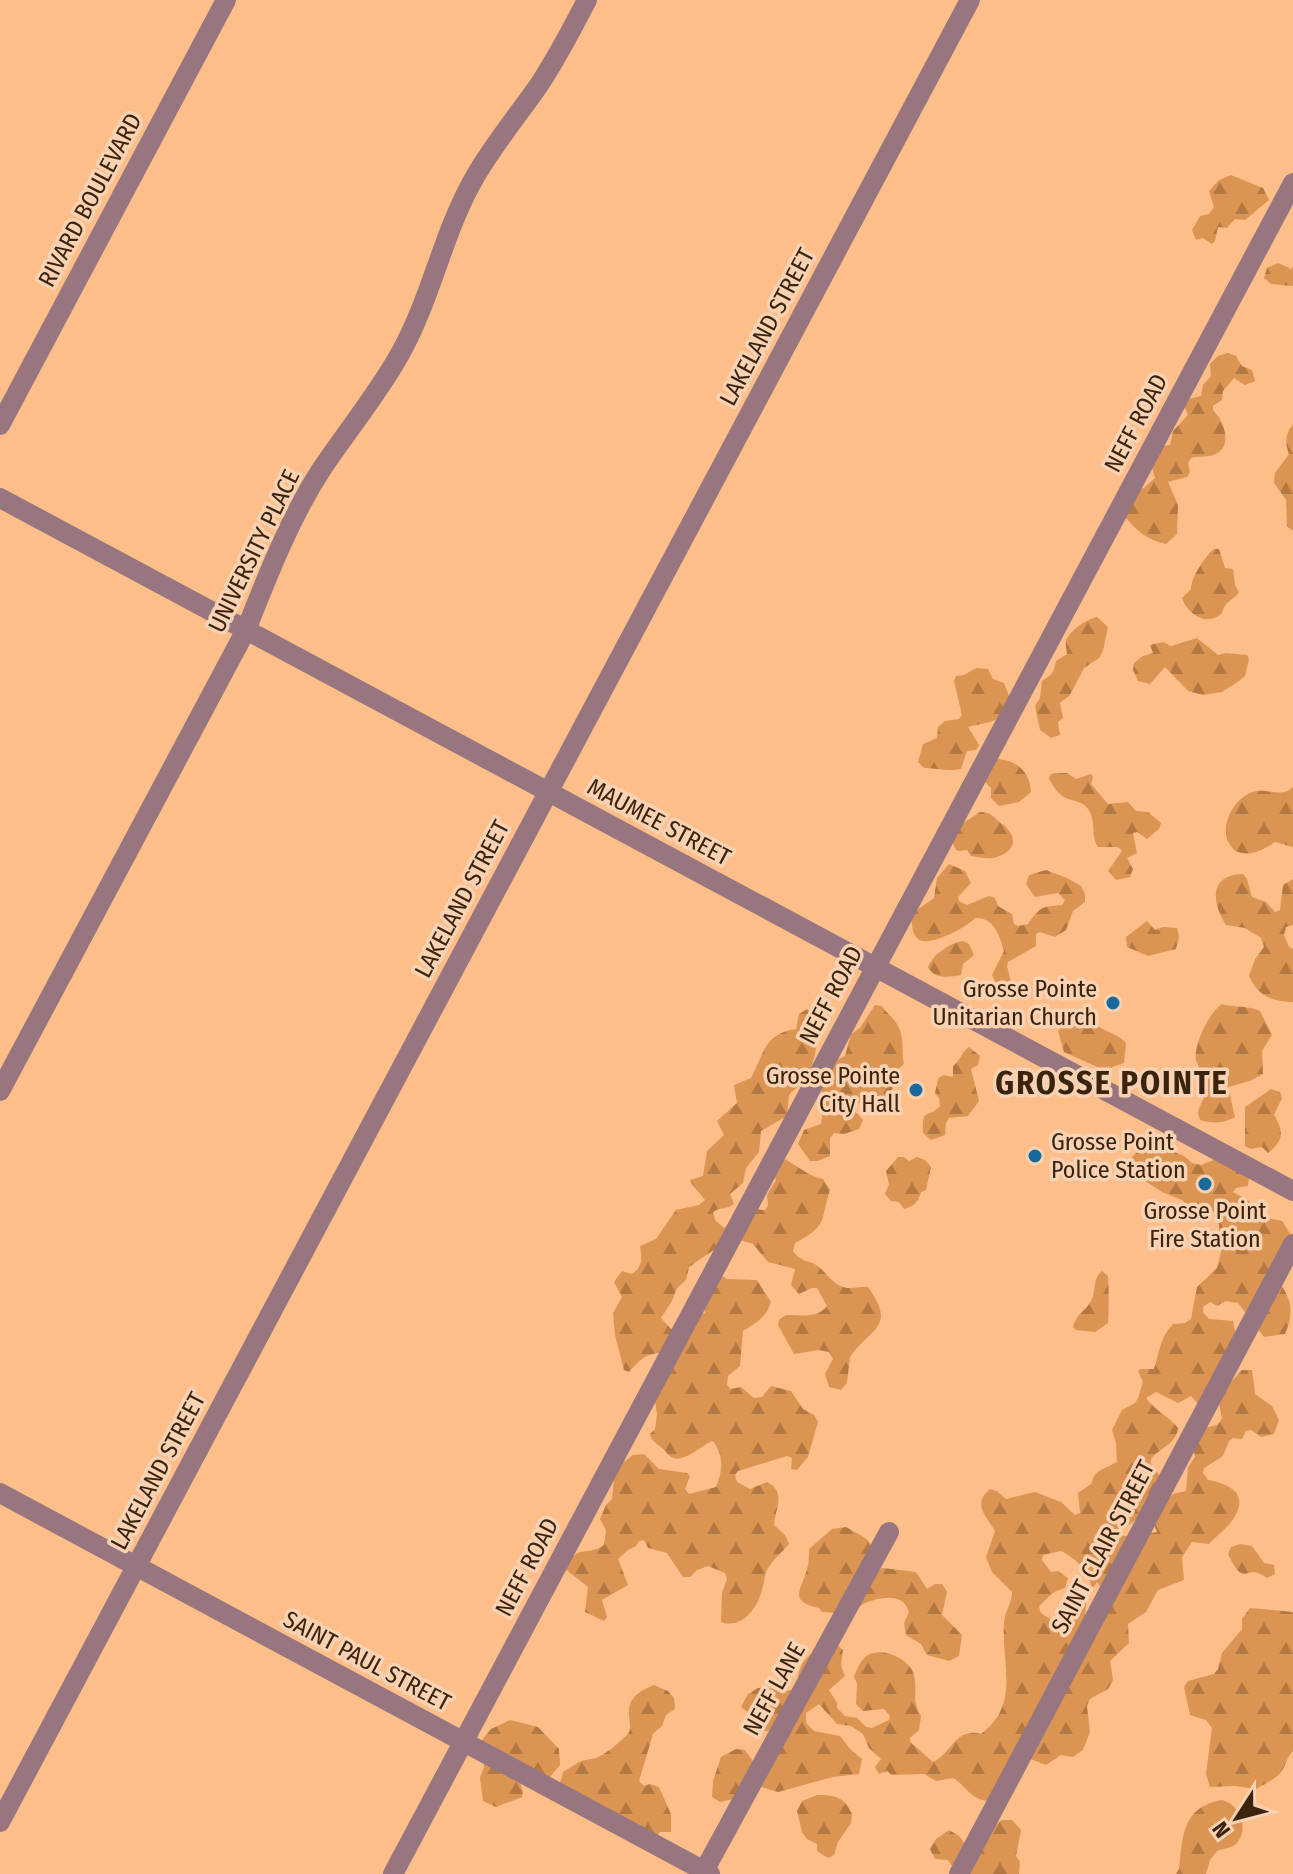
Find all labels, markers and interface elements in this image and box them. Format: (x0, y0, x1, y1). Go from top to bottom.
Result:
street label: RIVARD BOULEVARD (33, 109, 147, 291)
street label: LAKELAND STREET (714, 244, 820, 410)
street label: NEFF ROAD (1099, 369, 1173, 477)
street label: UNIVERSITY PLACE (203, 465, 305, 637)
street label: MAUMEE STREET (583, 773, 735, 871)
street label: LAKELAND STREET (409, 816, 515, 982)
street label: NEFF ROAD (794, 941, 868, 1049)
place label: Grosse Pointe Unitarian Church (933, 975, 1097, 1031)
marker: Grosse Pointe Unitarian Church (1104, 994, 1122, 1012)
place label: Grosse Pointe City Hall (766, 1062, 900, 1118)
district label: GROSSE POINTE (995, 1064, 1229, 1102)
marker: Grosse Pointe City Hall (907, 1081, 925, 1099)
place label: Grosse Point Police Station (1051, 1128, 1186, 1184)
marker: Grosse Point Police Station (1026, 1147, 1044, 1165)
marker: Grosse Point Fire Station (1196, 1175, 1214, 1193)
place label: Grosse Point Fire Station (1144, 1197, 1267, 1253)
street label: LAKELAND STREET (105, 1388, 211, 1554)
street label: SAINT CLAIR STREET (1046, 1456, 1160, 1638)
street label: NEFF ROAD (490, 1513, 564, 1621)
street label: SAINT PAUL STREET (279, 1605, 455, 1717)
street label: NEFF LANE (737, 1638, 811, 1740)
north arrow (1197, 1778, 1277, 1858)
text: N (1206, 1816, 1236, 1843)

